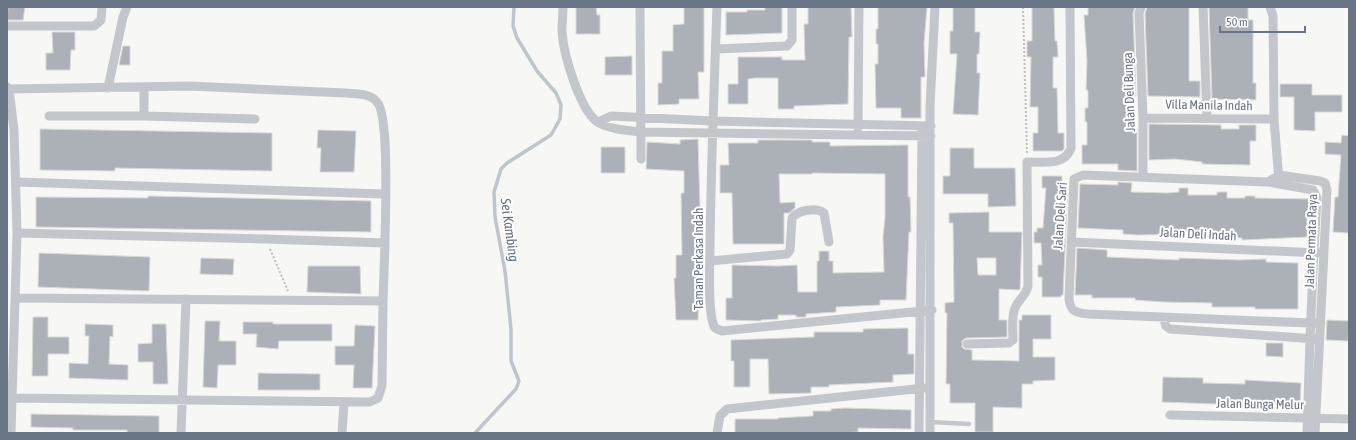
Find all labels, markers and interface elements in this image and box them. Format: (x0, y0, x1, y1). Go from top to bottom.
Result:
scale bar (1220, 8, 1305, 34)
text: 50 m (1226, 15, 1248, 29)
street label: Jalan Deli Bunga (1120, 52, 1138, 132)
street label: Villa Manila Indah (1165, 97, 1253, 113)
street label: Jalan Deli Sari (1050, 182, 1070, 250)
street label: Jalan Permata Raya (1302, 193, 1320, 289)
water label: Sei Kambing (497, 196, 522, 263)
street label: Taman Perkasa Indah (691, 208, 706, 310)
street label: Jalan Deli Indah (1159, 224, 1237, 244)
street label: Jalan Bunga Melur (1216, 396, 1304, 412)

